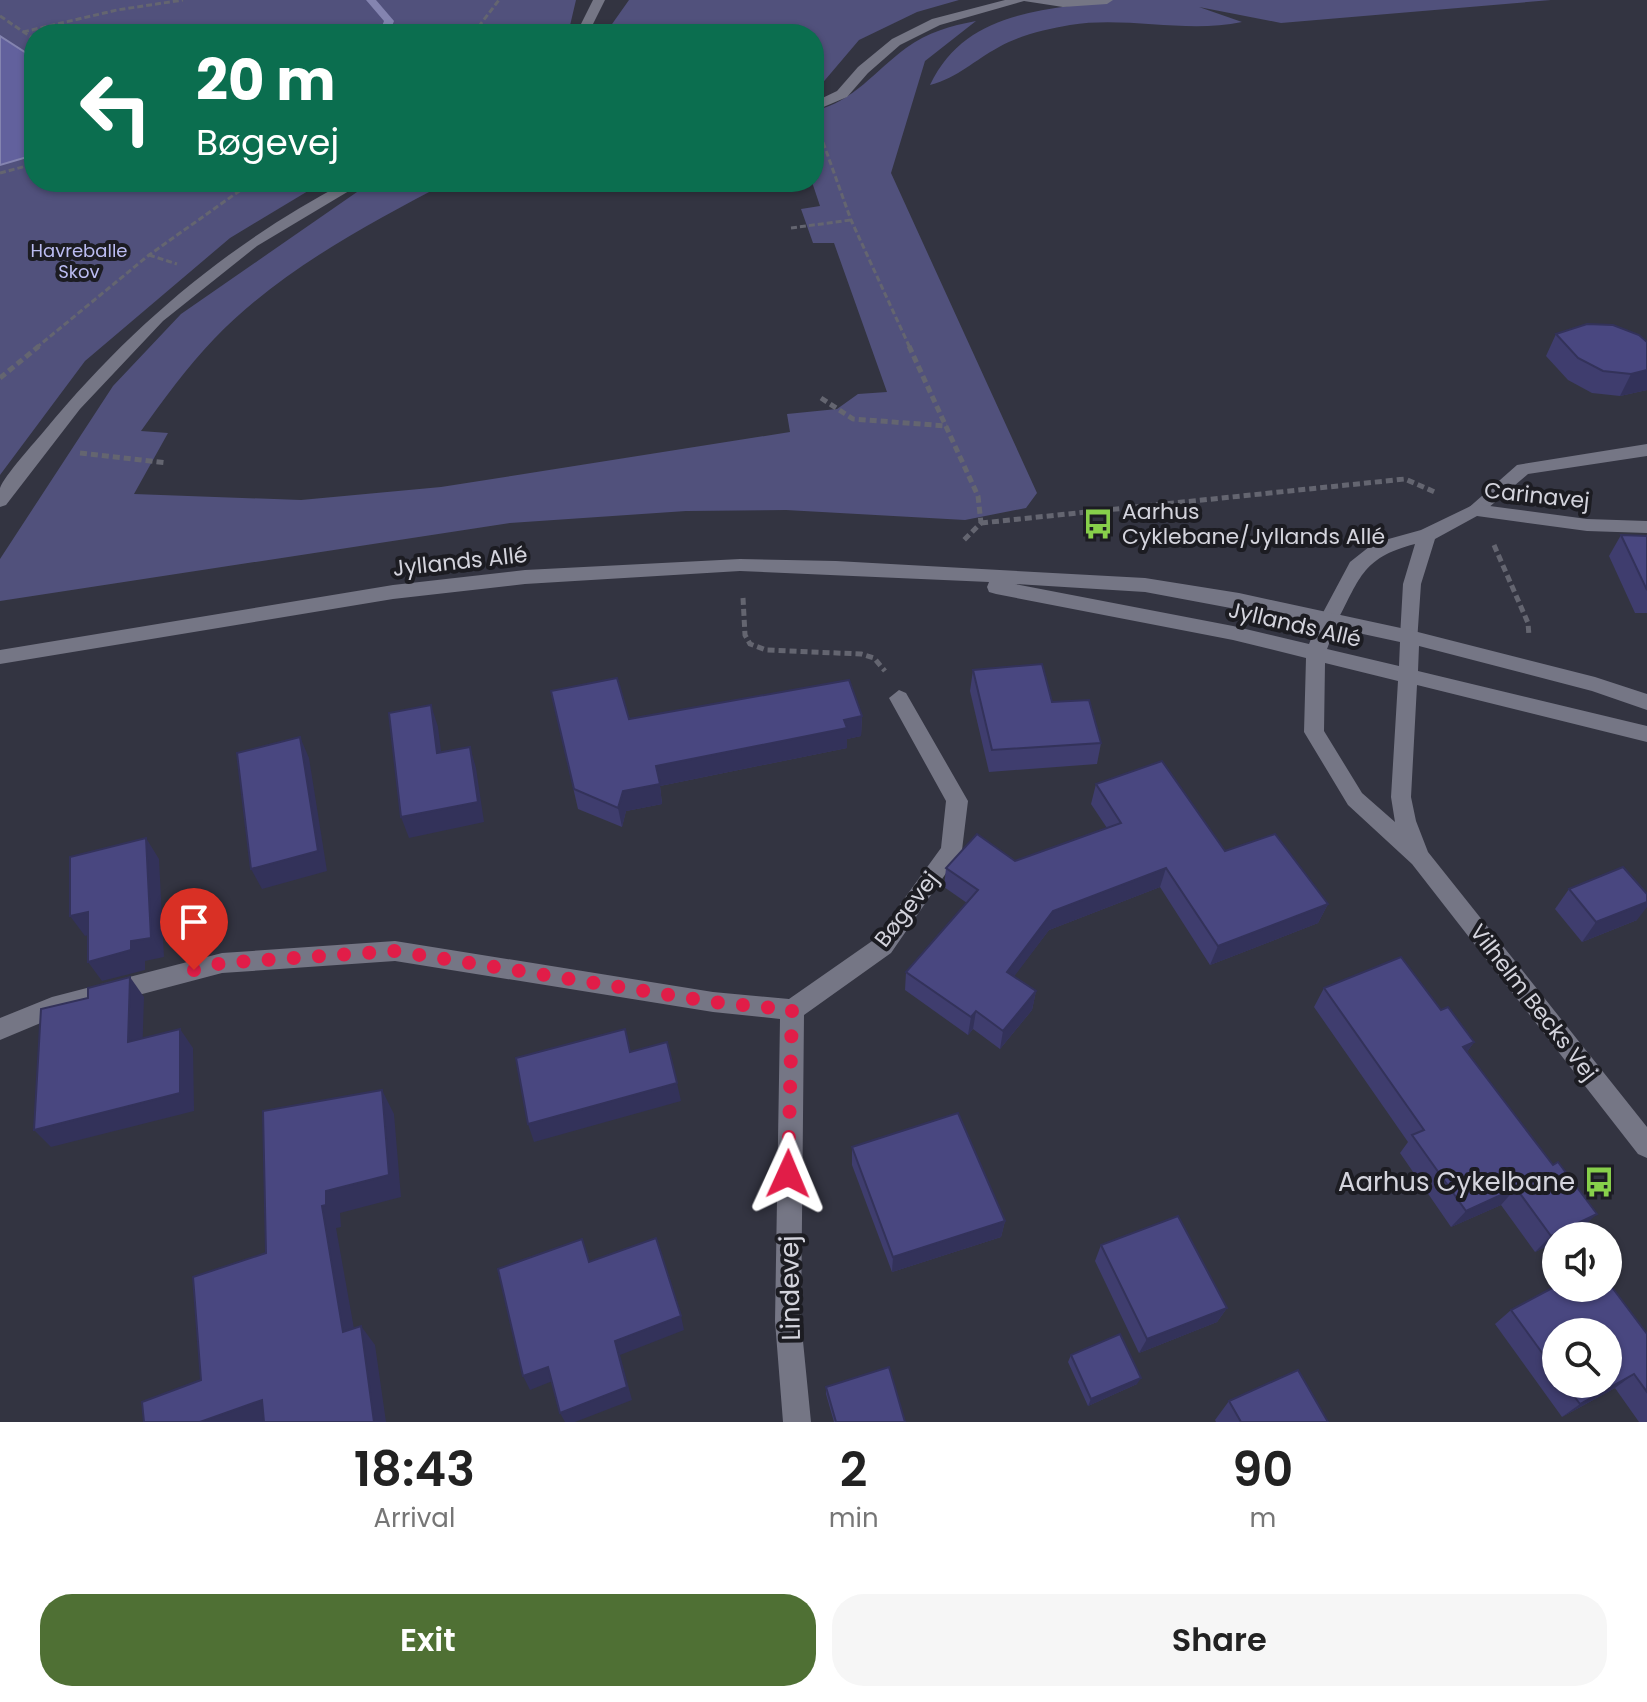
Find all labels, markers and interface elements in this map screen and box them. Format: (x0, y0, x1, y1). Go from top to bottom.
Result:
text: 20 m (196, 41, 336, 120)
icon: left (64, 56, 168, 160)
text: Bøgevej (196, 117, 339, 168)
park label: Havreballe Skov (31, 238, 127, 284)
street label: Carinavej (1483, 475, 1591, 516)
place label: Aarhus Cyklebane/Jyllands Allé (1122, 496, 1385, 552)
bus stop icon: Aarhus Cyklebane/Jyllands Allé (1081, 507, 1115, 541)
street label: Jyllands Allé (391, 539, 529, 584)
street label: Jyllands Allé (1225, 594, 1364, 655)
street label: Bøgevej (867, 865, 946, 953)
pin (160, 888, 228, 970)
icon: arrive (172, 900, 216, 944)
street label: Vilhelm Becks Vej (1463, 918, 1604, 1087)
position arrow (746, 1132, 830, 1216)
place label: Aarhus Cykelbane (1338, 1164, 1575, 1200)
bus stop icon: Aarhus Cykelbane (1582, 1165, 1616, 1199)
map controls (1542, 1222, 1622, 1398)
button: sound (1542, 1222, 1622, 1302)
street label: Lindevej (771, 1235, 809, 1341)
button: search (1542, 1318, 1622, 1398)
text: 18:43 (354, 1436, 475, 1503)
text: 2 (840, 1436, 867, 1503)
text: 90 (1232, 1436, 1293, 1503)
text: Arrival (373, 1500, 455, 1536)
text: min (829, 1500, 879, 1536)
text: m (1249, 1500, 1276, 1536)
button: Exit (40, 1594, 816, 1686)
button: Share (832, 1594, 1607, 1686)

